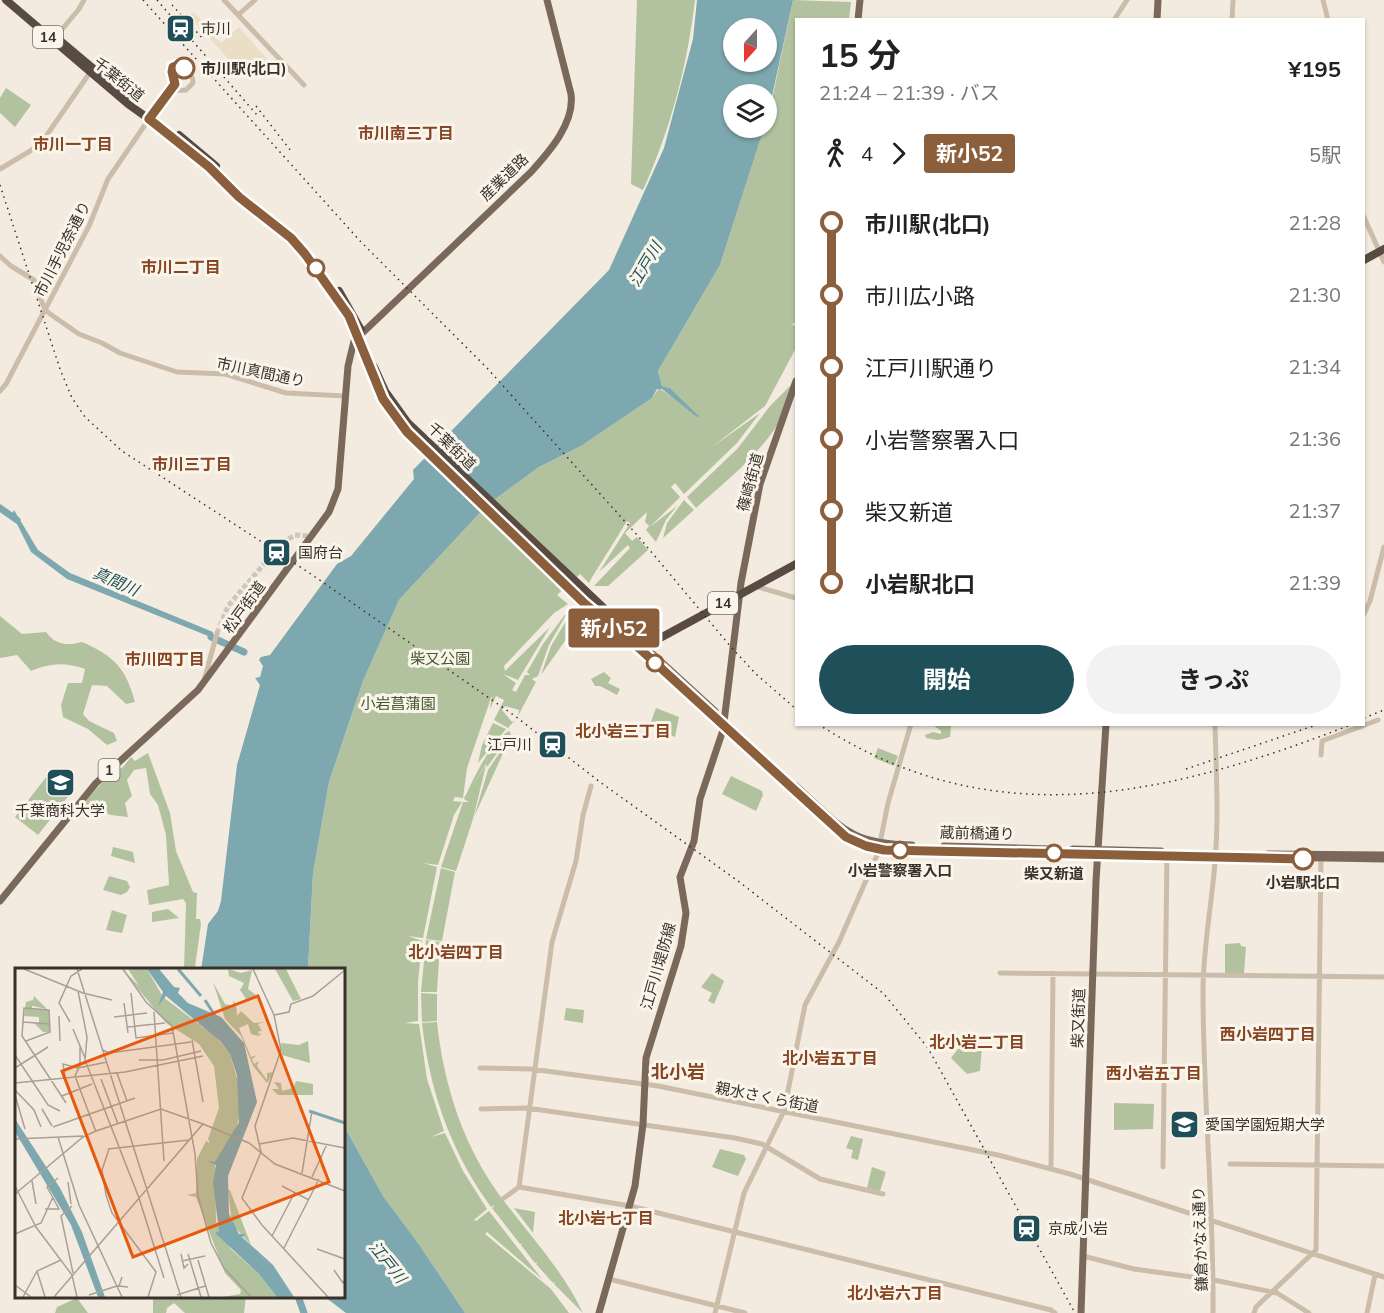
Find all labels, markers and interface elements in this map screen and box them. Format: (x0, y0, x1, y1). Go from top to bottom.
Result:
station icon: 市川 (164, 12, 196, 44)
north arrow (723, 18, 777, 72)
map controls (723, 18, 777, 138)
place label: 市川 (201, 19, 231, 38)
road number: 14 (33, 26, 63, 48)
text: 15 分 (819, 34, 901, 75)
street label: 千葉街道 (90, 53, 148, 105)
text: ¥195 (1288, 55, 1341, 83)
marker: 市川駅(北口) (173, 57, 195, 79)
place label: 市川駅(北口) (201, 59, 287, 78)
text: 21:24 – 21:39 · バス (819, 80, 1000, 105)
button: layers (723, 84, 777, 138)
district label: 市川南三丁目 (358, 123, 454, 143)
district label: 市川一丁目 (33, 134, 113, 154)
icon: walk (819, 137, 852, 170)
icon: forward (882, 137, 915, 170)
text: 新小52 (936, 140, 1003, 166)
text: 4 (861, 141, 873, 166)
text: 5駅 (1309, 142, 1341, 167)
street label: 産業道路 (476, 149, 532, 205)
street label: 市川手児奈通り (30, 198, 94, 300)
text: 市川駅(北口) (865, 210, 991, 238)
text: 21:28 (1288, 210, 1341, 235)
water label: 江戸川 (624, 237, 667, 290)
district label: 市川二丁目 (141, 257, 221, 277)
unlabelled marker (307, 259, 325, 277)
text: 市川広小路 (865, 282, 975, 310)
text: 21:30 (1288, 282, 1341, 307)
street label: 市川真間通り (215, 353, 307, 391)
text: 江戸川駅通り (865, 354, 997, 382)
text: 21:34 (1288, 354, 1341, 379)
street label: 千葉街道 (424, 418, 480, 474)
text: 小岩警察署入口 (865, 426, 1019, 454)
text: 21:36 (1288, 426, 1341, 451)
street label: 篠崎街道 (733, 451, 767, 513)
district label: 市川三丁目 (152, 454, 232, 474)
text: 柴又新道 (865, 498, 953, 526)
text: 21:37 (1288, 498, 1341, 523)
station icon: 国府台 (261, 536, 293, 568)
place label: 国府台 (298, 543, 343, 562)
water label: 真間川 (90, 562, 144, 601)
text: 小岩駅北口 (865, 570, 975, 598)
text: 21:39 (1288, 570, 1341, 595)
street label: 松戸街道 (219, 577, 269, 637)
road number: 14 (708, 592, 738, 614)
line badge: 新小52 (572, 608, 656, 648)
text: 新小52 (580, 615, 648, 641)
button: 開始 (819, 645, 1074, 714)
button: きっぷ (1086, 645, 1341, 714)
district label: 市川四丁目 (125, 649, 205, 669)
park label: 柴又公園 (410, 649, 470, 668)
unlabelled marker (646, 654, 664, 672)
park label: 小岩菖蒲園 (360, 694, 436, 713)
district label: 北小岩三丁目 (575, 721, 671, 741)
station icon: 江戸川 (537, 728, 569, 760)
place label: 江戸川 (487, 735, 532, 754)
road number: 1 (98, 759, 120, 781)
school or university icon: 千葉商科大学 (44, 767, 76, 799)
place label: 千葉商科大学 (15, 801, 105, 820)
street label: 蔵前橋通り (939, 823, 1015, 843)
marker: 小岩警察署入口 (891, 841, 909, 859)
marker: 柴又新道 (1045, 844, 1063, 862)
marker: 小岩駅北口 (1292, 848, 1314, 870)
place label: 小岩警察署入口 (847, 861, 953, 880)
place label: 柴又新道 (1024, 864, 1084, 883)
place label: 小岩駅北口 (1265, 873, 1341, 892)
street label: 江戸川堤防線 (636, 920, 680, 1012)
district label: 北小岩四丁目 (408, 942, 504, 962)
inset map (15, 968, 345, 1298)
street label: 柴又街道 (1067, 988, 1089, 1048)
district label: 西小岩四丁目 (1220, 1024, 1316, 1044)
district label: 北小岩二丁目 (929, 1032, 1025, 1052)
district label: 北小岩五丁目 (782, 1048, 878, 1068)
district label: 北小岩 (651, 1060, 705, 1083)
district label: 西小岩五丁目 (1106, 1063, 1202, 1083)
street label: 親水さくら街道 (714, 1078, 820, 1116)
school or university icon: 愛国学園短期大学 (1168, 1108, 1200, 1140)
place label: 愛国学園短期大学 (1205, 1115, 1325, 1134)
street label: 鎌倉かなえ通り (1189, 1186, 1211, 1292)
district label: 北小岩七丁目 (558, 1208, 654, 1228)
station icon: 京成小岩 (1011, 1212, 1043, 1244)
place label: 京成小岩 (1048, 1219, 1108, 1238)
water label: 江戸川 (365, 1237, 412, 1288)
district label: 北小岩六丁目 (847, 1283, 943, 1303)

